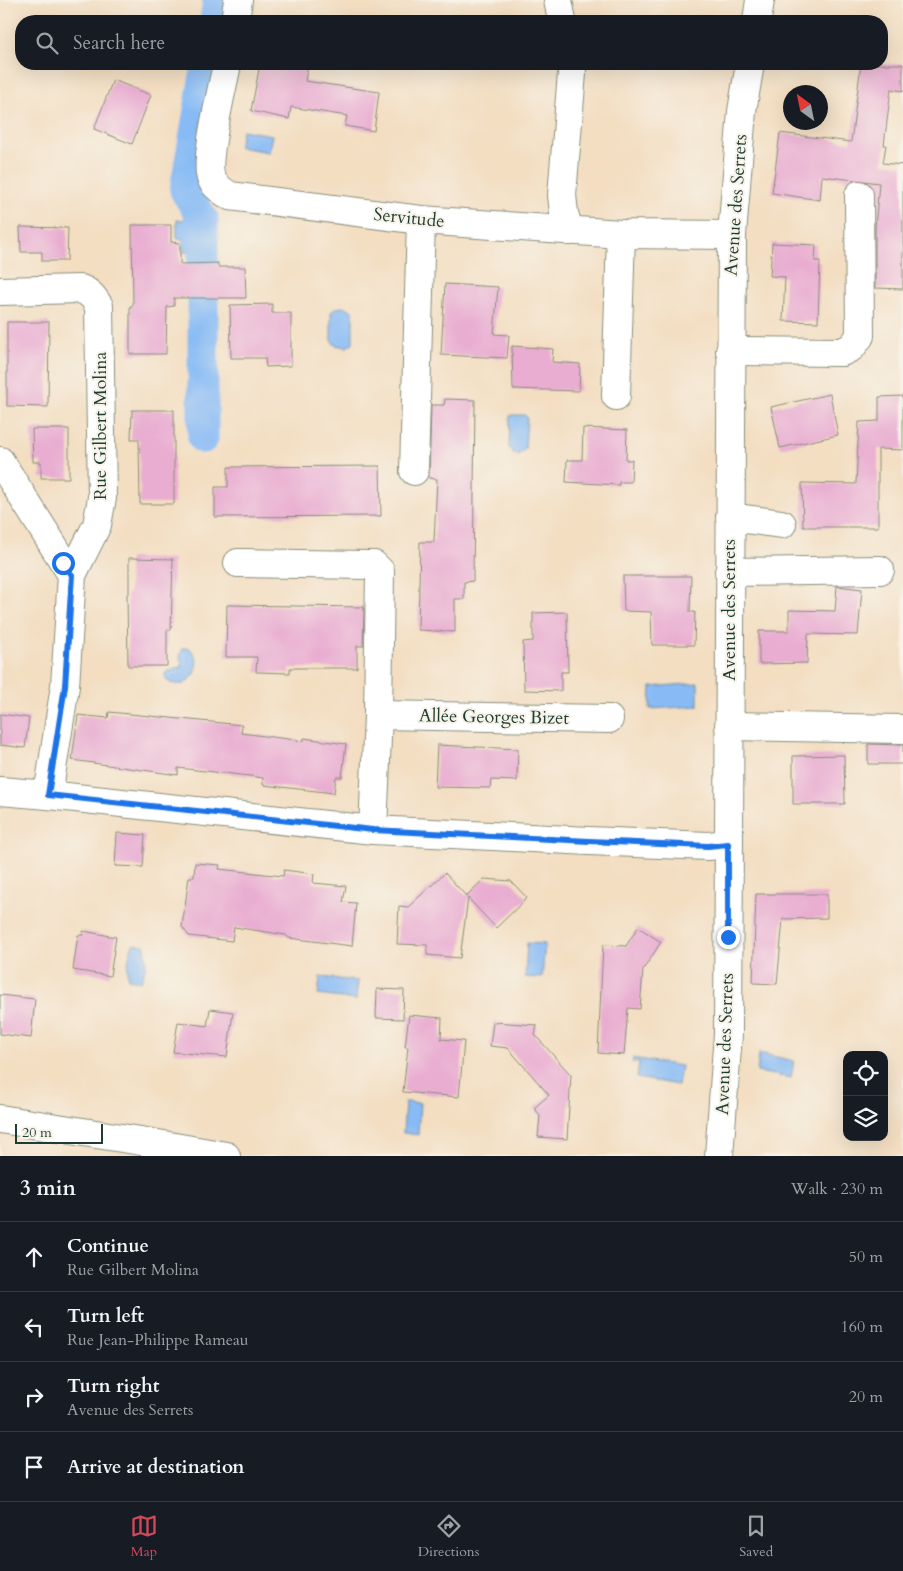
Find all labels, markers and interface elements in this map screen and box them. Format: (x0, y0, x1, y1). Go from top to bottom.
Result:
search box (15, 15, 888, 70)
icon: search (33, 29, 61, 57)
text: Search here (73, 30, 165, 56)
north arrow (783, 85, 828, 130)
street label: Avenue des Serrets (719, 133, 753, 277)
street label: Servitude (372, 202, 446, 234)
street label: Rue Gilbert Molina (88, 352, 113, 500)
street label: Avenue des Serrets (717, 539, 742, 681)
route start (52, 552, 75, 575)
street label: Allée Georges Bizet (419, 703, 570, 731)
route end (717, 926, 740, 949)
street label: Avenue des Serrets (710, 973, 740, 1115)
map controls (843, 1051, 888, 1141)
button: locate (843, 1051, 888, 1096)
button: layers (843, 1096, 888, 1141)
scale bar (15, 1121, 102, 1144)
text: 20 m (22, 1123, 52, 1142)
text: 3 min (20, 1174, 76, 1203)
text: Walk · 230 m (791, 1178, 883, 1200)
text: Continue (67, 1233, 149, 1259)
icon: ahead (20, 1243, 48, 1271)
text: 50 m (849, 1246, 883, 1268)
text: Rue Gilbert Molina (67, 1259, 199, 1281)
text: Turn left (67, 1303, 144, 1329)
icon: left (20, 1313, 48, 1341)
text: 160 m (841, 1316, 883, 1338)
text: Rue Jean-Philippe Rameau (67, 1329, 249, 1351)
text: Turn right (67, 1373, 159, 1399)
icon: right (20, 1383, 48, 1411)
text: 20 m (849, 1386, 883, 1408)
text: Avenue des Serrets (67, 1399, 193, 1421)
icon: arrive (20, 1453, 48, 1481)
text: Arrive at destination (67, 1454, 244, 1480)
tab: Map (130, 1512, 158, 1561)
tab: Directions (418, 1512, 479, 1561)
tab: Saved (739, 1512, 773, 1561)

